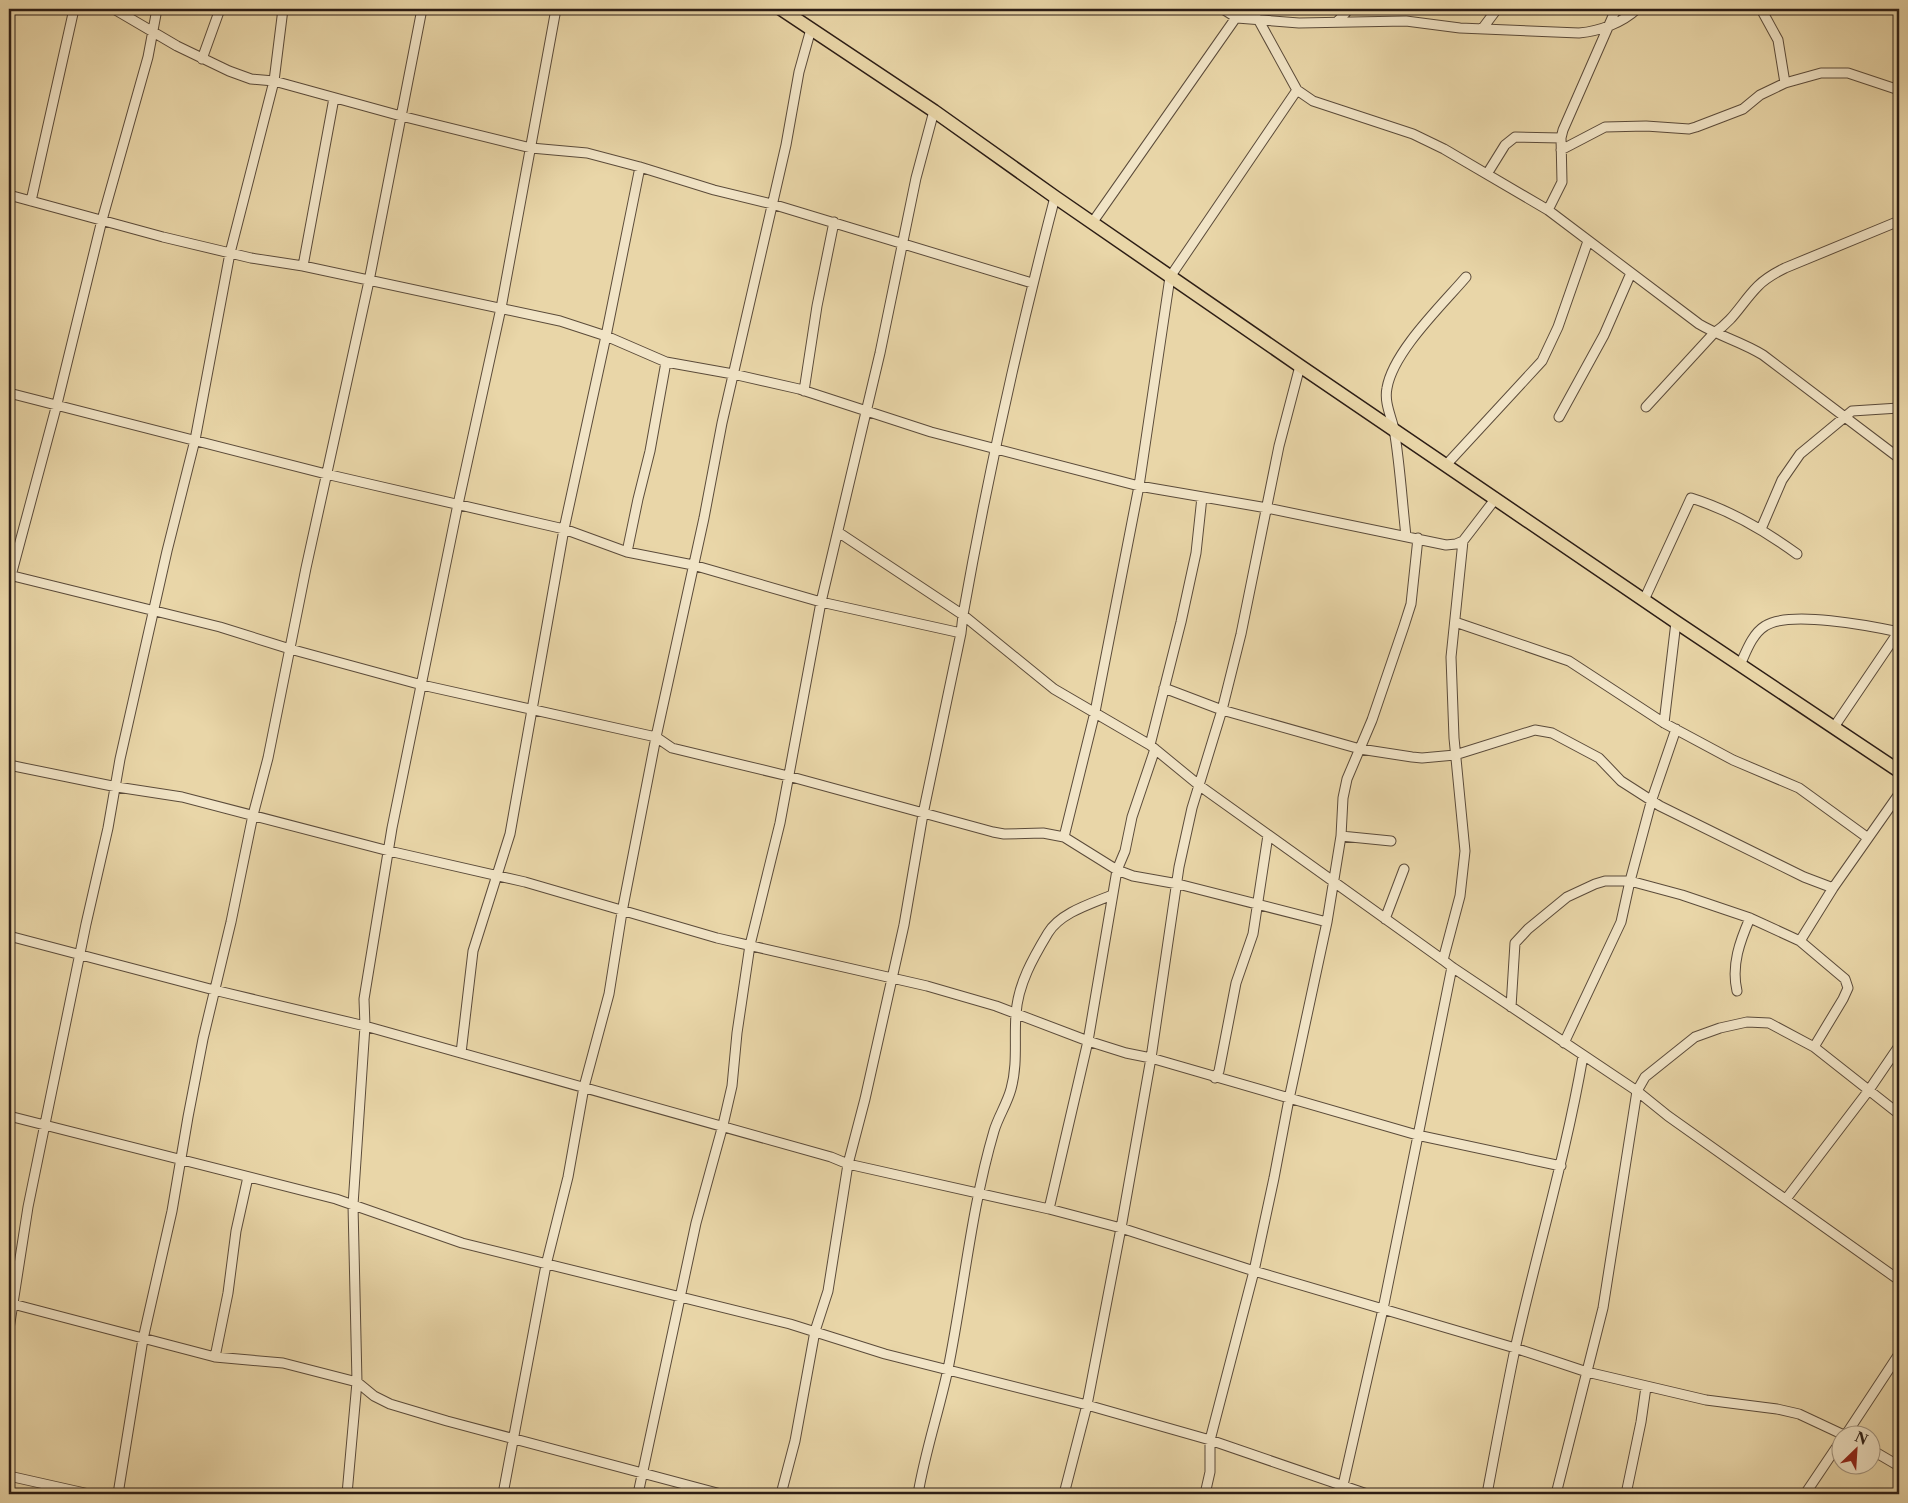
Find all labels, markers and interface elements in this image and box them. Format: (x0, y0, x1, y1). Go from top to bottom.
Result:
north arrow (1830, 1426, 1880, 1476)
text: N (1852, 1427, 1871, 1449)

